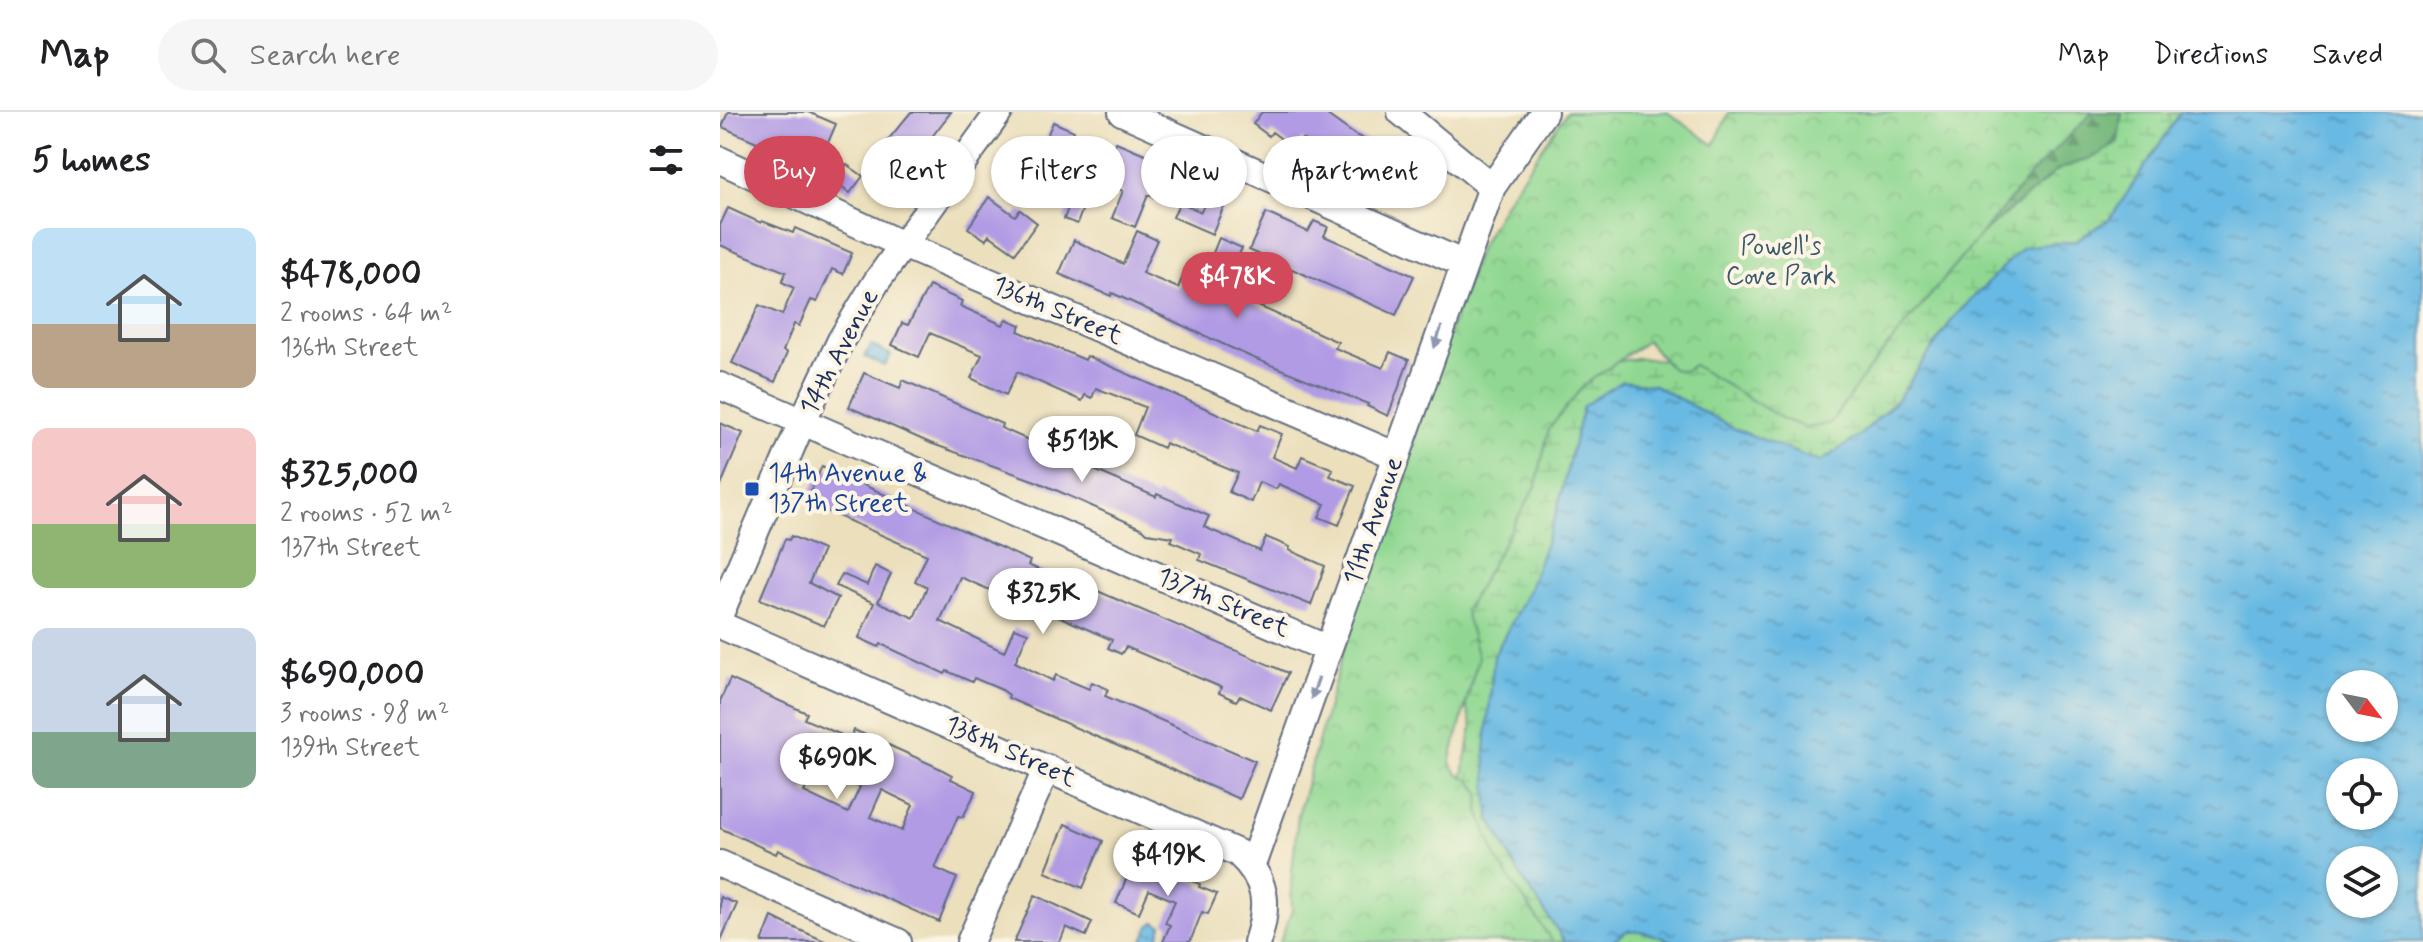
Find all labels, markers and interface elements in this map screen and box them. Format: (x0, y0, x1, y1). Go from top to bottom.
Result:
search box (158, 19, 718, 91)
text: Map (40, 31, 110, 80)
icon: search (186, 33, 230, 77)
text: Search here (250, 36, 401, 75)
text: Map (2058, 37, 2109, 74)
text: Directions (2153, 37, 2268, 74)
text: Saved (2312, 37, 2383, 74)
chip: Buy (744, 136, 845, 208)
chip: Rent (861, 136, 975, 208)
chip: Filters (991, 136, 1125, 208)
chip: New (1141, 136, 1247, 208)
chip: Apartment (1263, 136, 1447, 208)
text: 5 homes (32, 138, 150, 183)
icon: filters (644, 138, 688, 182)
park label: Powell's Cove Park (1726, 230, 1836, 294)
text: $478,000 (280, 252, 422, 297)
pin: $478K (1181, 252, 1293, 320)
icon: home (96, 260, 192, 356)
text: $478K (1199, 261, 1275, 295)
street label: 136th Street (987, 268, 1127, 354)
street label: 14th Avenue (793, 283, 887, 421)
text: 2 rooms · 64 m² (280, 297, 452, 331)
one-way arrow (1432, 325, 1444, 349)
text: 136th Street (280, 331, 418, 365)
pin: $513K (1026, 416, 1138, 484)
text: $513K (1046, 425, 1118, 459)
text: $325,000 (280, 452, 418, 497)
street label: 11th Avenue (1336, 452, 1412, 590)
place label: 14th Avenue & 137th Street (768, 457, 928, 521)
icon: home (96, 460, 192, 556)
marker: 14th Avenue & 137th Street (743, 480, 761, 498)
text: 2 rooms · 52 m² (280, 497, 452, 531)
text: 137th Street (280, 531, 421, 565)
street label: 137th Street (1152, 560, 1294, 646)
pin: $325K (987, 568, 1099, 636)
text: $325K (1006, 577, 1080, 611)
text: $690,000 (280, 652, 424, 697)
icon: home (96, 660, 192, 756)
north arrow (2326, 670, 2398, 742)
map controls (2326, 670, 2398, 918)
one-way arrow (1308, 676, 1320, 700)
text: 3 rooms · 98 m² (280, 697, 449, 731)
street label: 138th Street (939, 708, 1081, 796)
text: 139th Street (280, 731, 420, 765)
pin: $690K (781, 733, 893, 801)
text: $690K (798, 742, 876, 776)
button: locate (2326, 758, 2398, 830)
pin: $419K (1112, 830, 1224, 898)
text: $419K (1131, 839, 1205, 873)
button: layers (2326, 846, 2398, 918)

